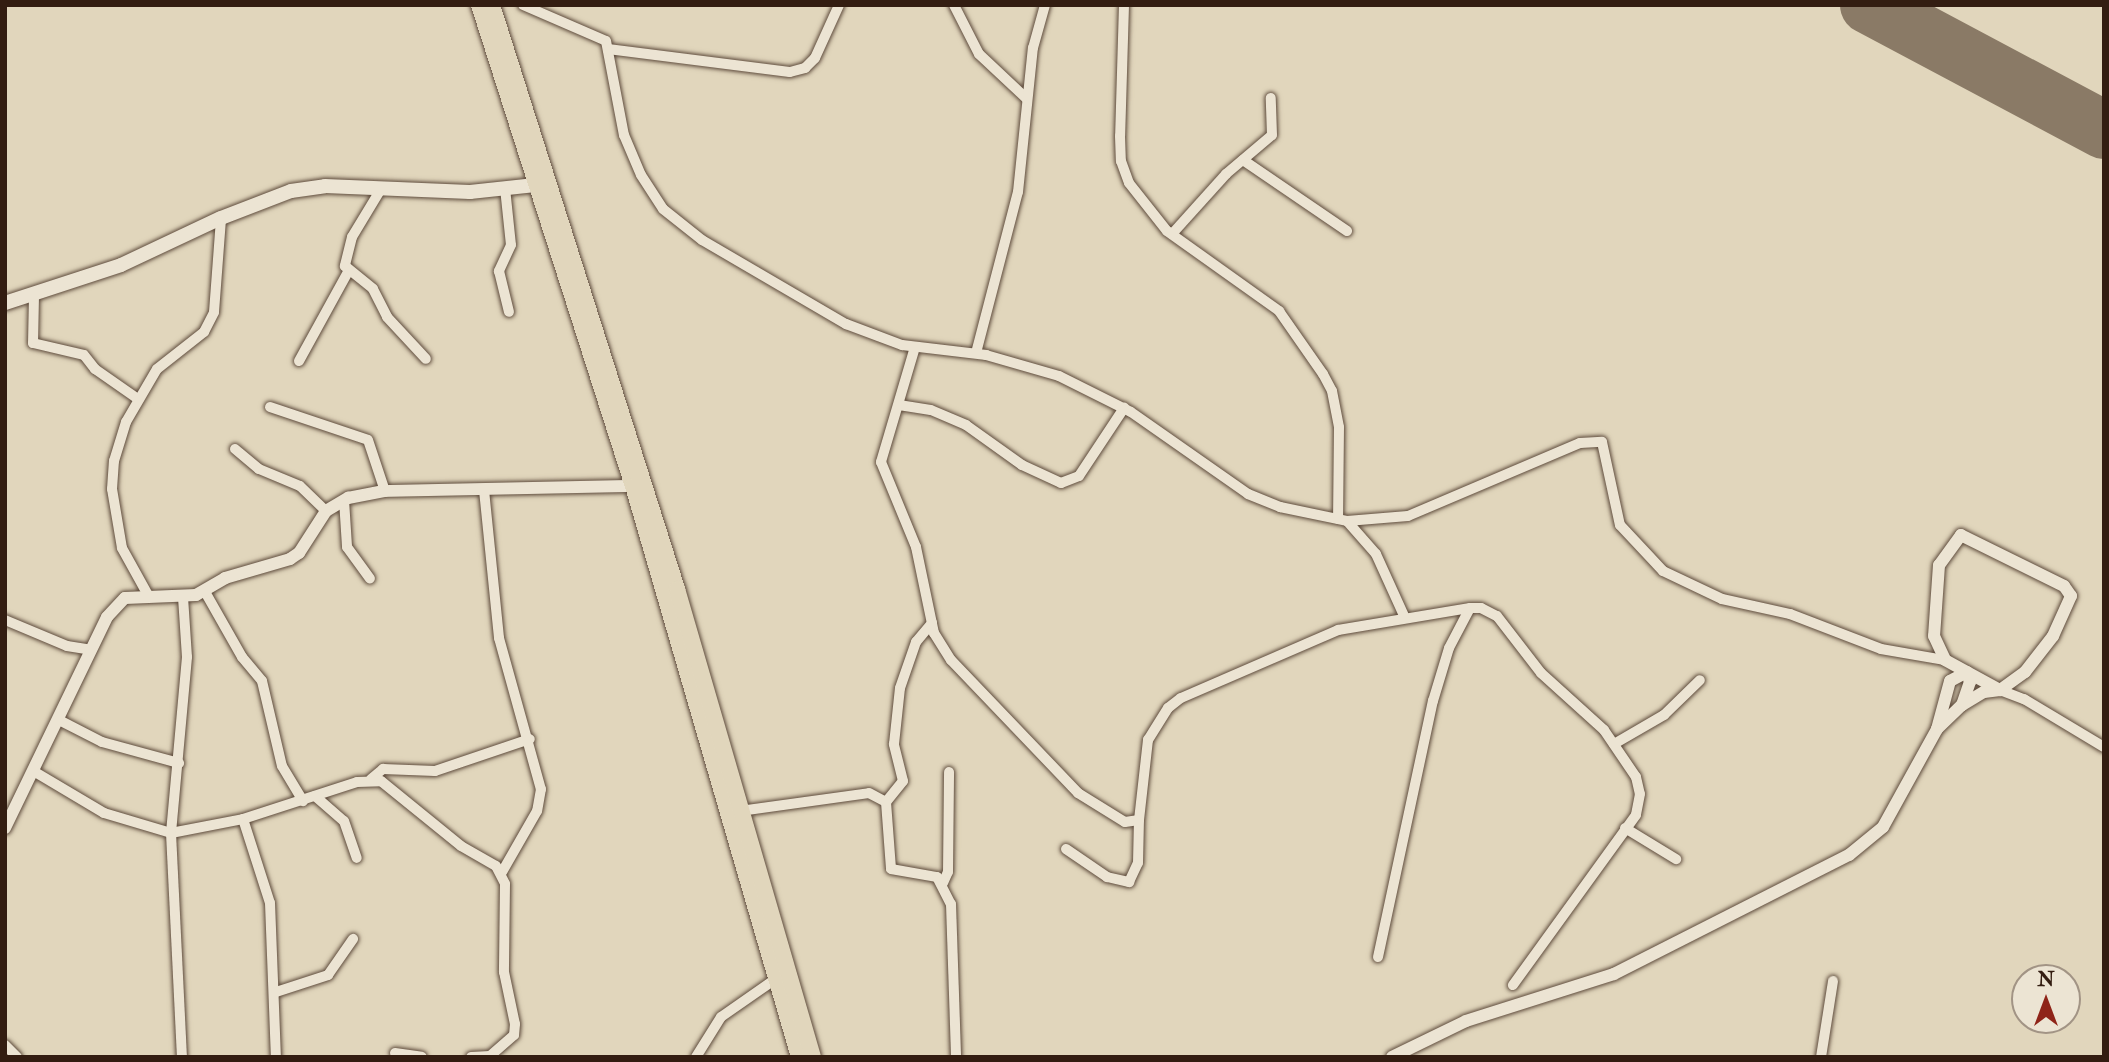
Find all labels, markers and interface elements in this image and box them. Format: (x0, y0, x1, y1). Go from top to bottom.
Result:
north arrow (2011, 964, 2081, 1034)
text: N (2037, 968, 2055, 992)

